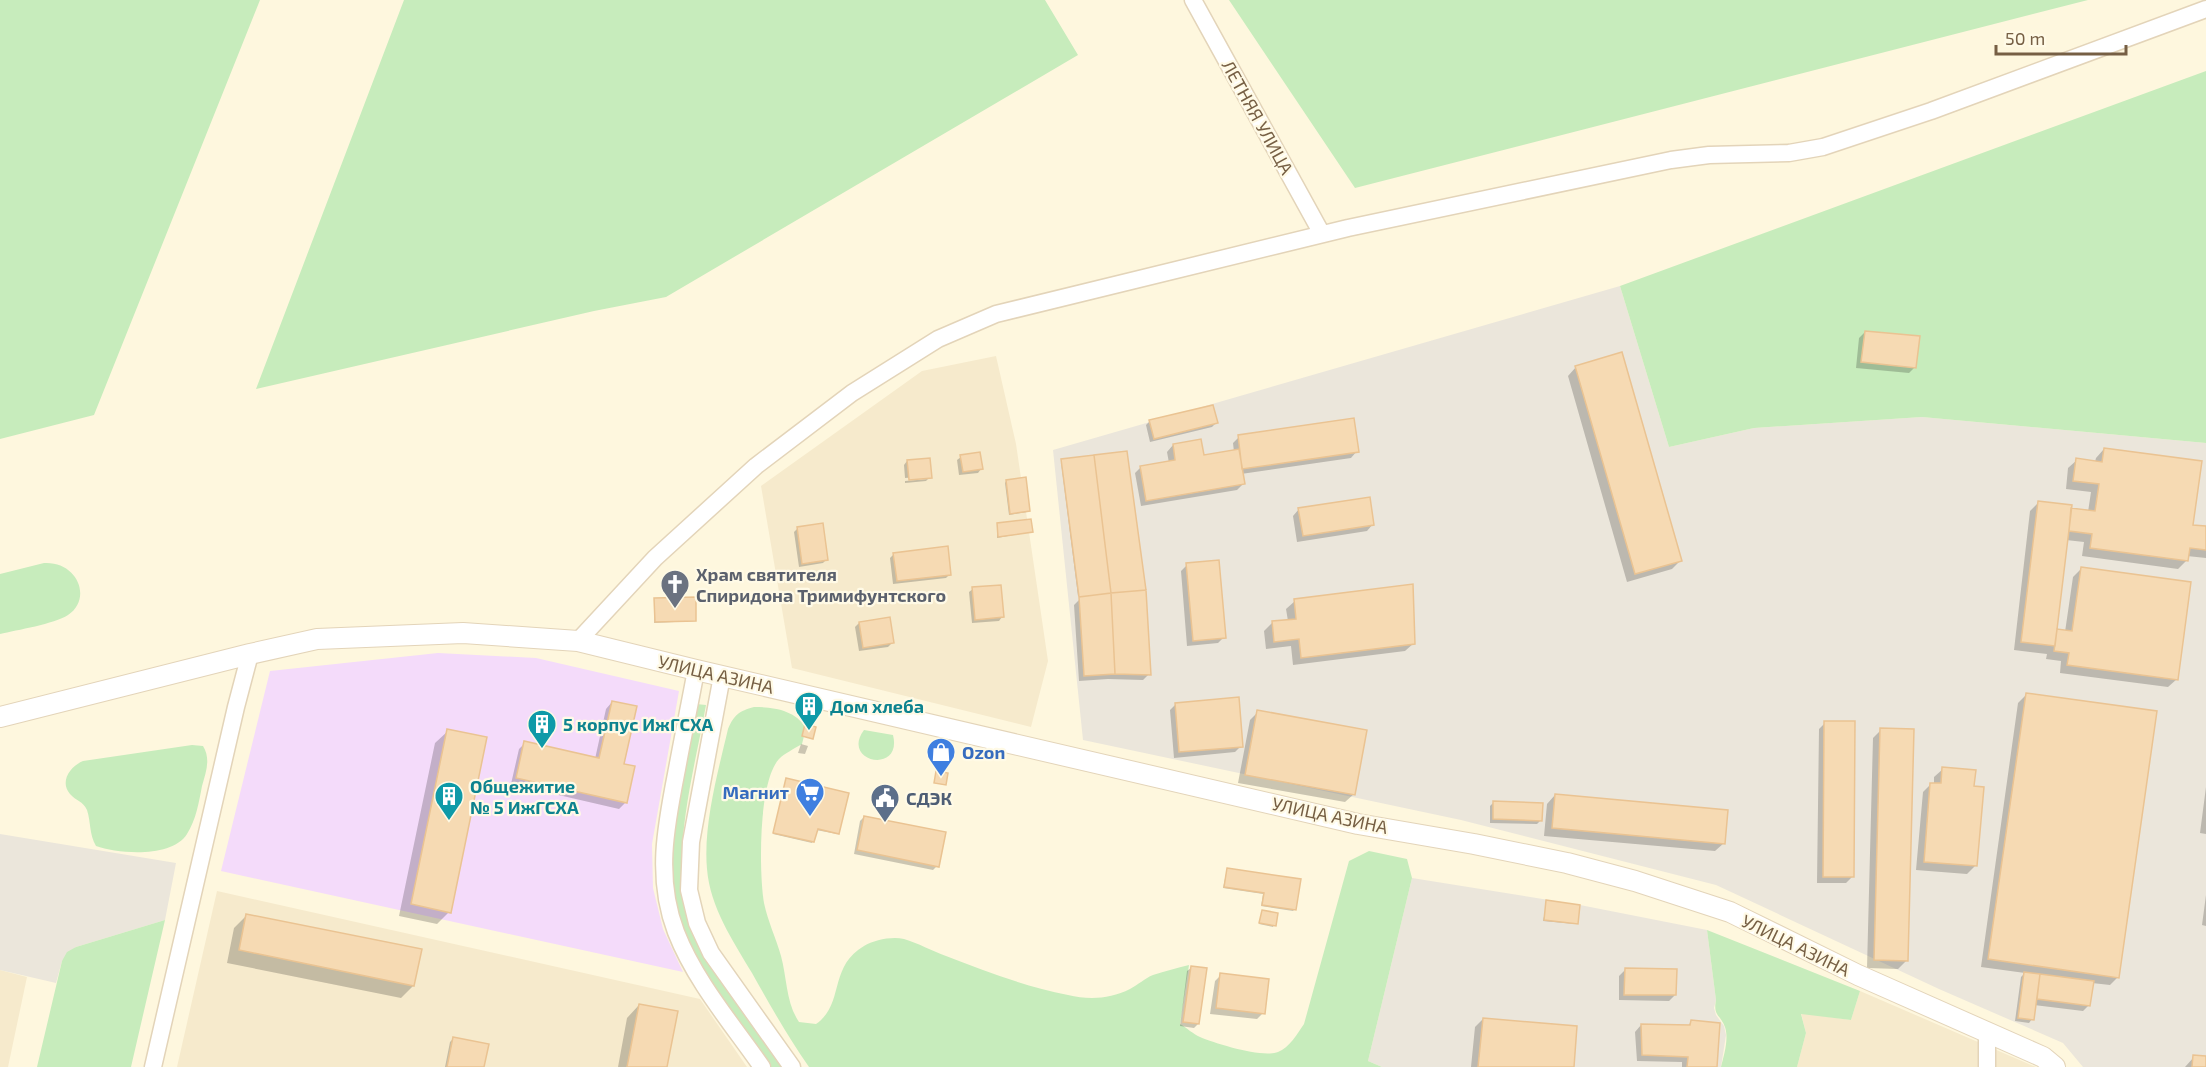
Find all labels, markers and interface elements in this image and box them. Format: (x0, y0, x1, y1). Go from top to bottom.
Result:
scale bar (1996, 18, 2126, 56)
text: 50 m (2005, 27, 2045, 49)
street label: ЛЕТНЯЯ УЛИЦА (1217, 56, 1299, 179)
place label: Храм святителя Спиридона Тримифунтского (696, 563, 946, 606)
church icon: Храм святителя Спиридона Тримифунтского (659, 568, 691, 610)
street label: УЛИЦА АЗИНА (656, 650, 777, 698)
building icon: Дом хлеба (793, 690, 825, 732)
place label: Дом хлеба (830, 695, 924, 717)
building icon: 5 корпус ИжГСХА (526, 708, 558, 750)
place label: 5 корпус ИжГСХА (563, 713, 714, 735)
shop icon: Ozon (925, 736, 957, 778)
place label: Ozon (962, 741, 1005, 763)
place label: Общежитие № 5 ИжГСХА (470, 775, 579, 818)
supermarket icon: Магнит (794, 776, 826, 818)
building icon: Общежитие № 5 ИжГСХА (433, 780, 465, 822)
place label: Магнит (723, 781, 789, 803)
public building icon: СДЭК (869, 782, 901, 824)
place label: СДЭК (906, 787, 953, 809)
street label: УЛИЦА АЗИНА (1270, 792, 1391, 838)
street label: УЛИЦА АЗИНА (1738, 909, 1855, 981)

